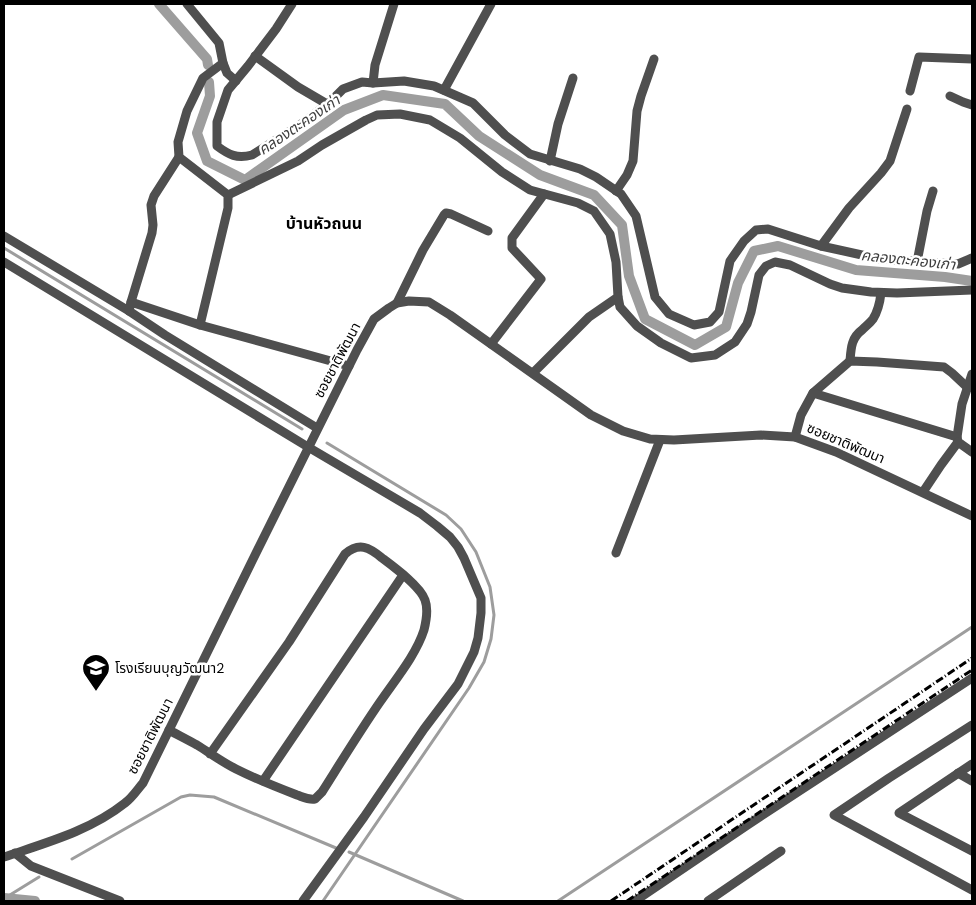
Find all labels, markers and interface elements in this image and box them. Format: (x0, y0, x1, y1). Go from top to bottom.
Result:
water label: คลองตะคองเก่า (254, 90, 344, 160)
district label: บ้านหัวถนน (286, 213, 362, 234)
water label: คลองตะคองเก่า (860, 245, 957, 275)
street label: ซอยชาติพัฒนา (310, 319, 364, 401)
street label: ซอยชาติพัฒนา (804, 418, 888, 468)
school or university icon: โรงเรียนบุญวัฒนา2 (81, 653, 111, 692)
place label: โรงเรียนบุญวัฒนา2 (115, 659, 224, 677)
street label: ซอยชาติพัฒนา (123, 695, 177, 777)

